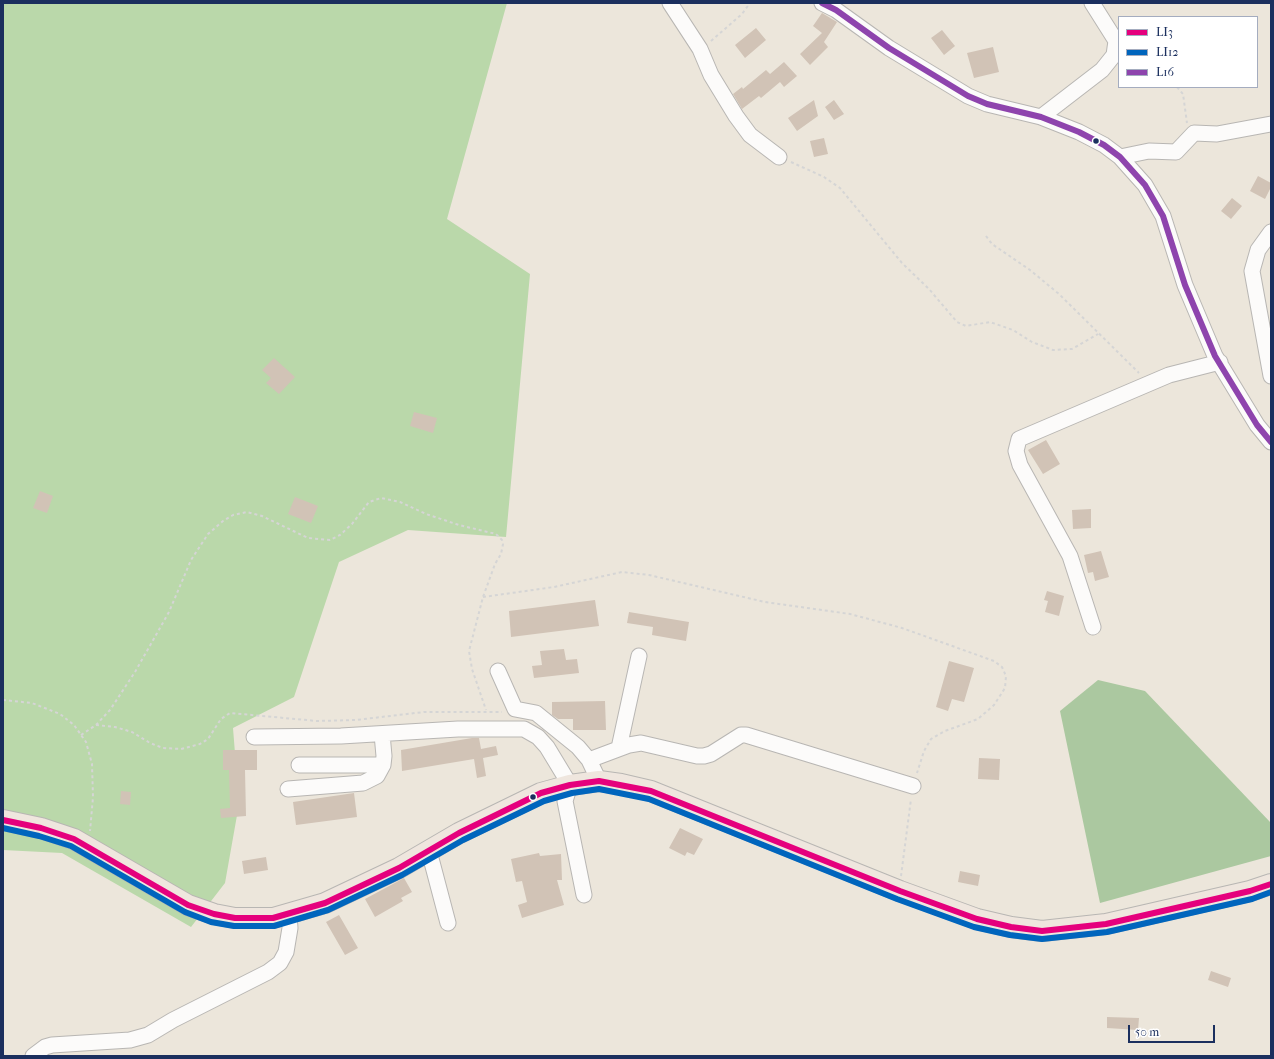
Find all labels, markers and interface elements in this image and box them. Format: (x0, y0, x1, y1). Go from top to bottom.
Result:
legend (1118, 16, 1258, 88)
text: LI3 (1156, 25, 1173, 39)
text: LI12 (1156, 45, 1178, 59)
text: L16 (1156, 65, 1174, 79)
unlabelled marker (1091, 136, 1101, 146)
unlabelled marker (528, 792, 538, 802)
scale bar (1130, 1017, 1217, 1043)
text: 50 m (1135, 1025, 1159, 1039)

